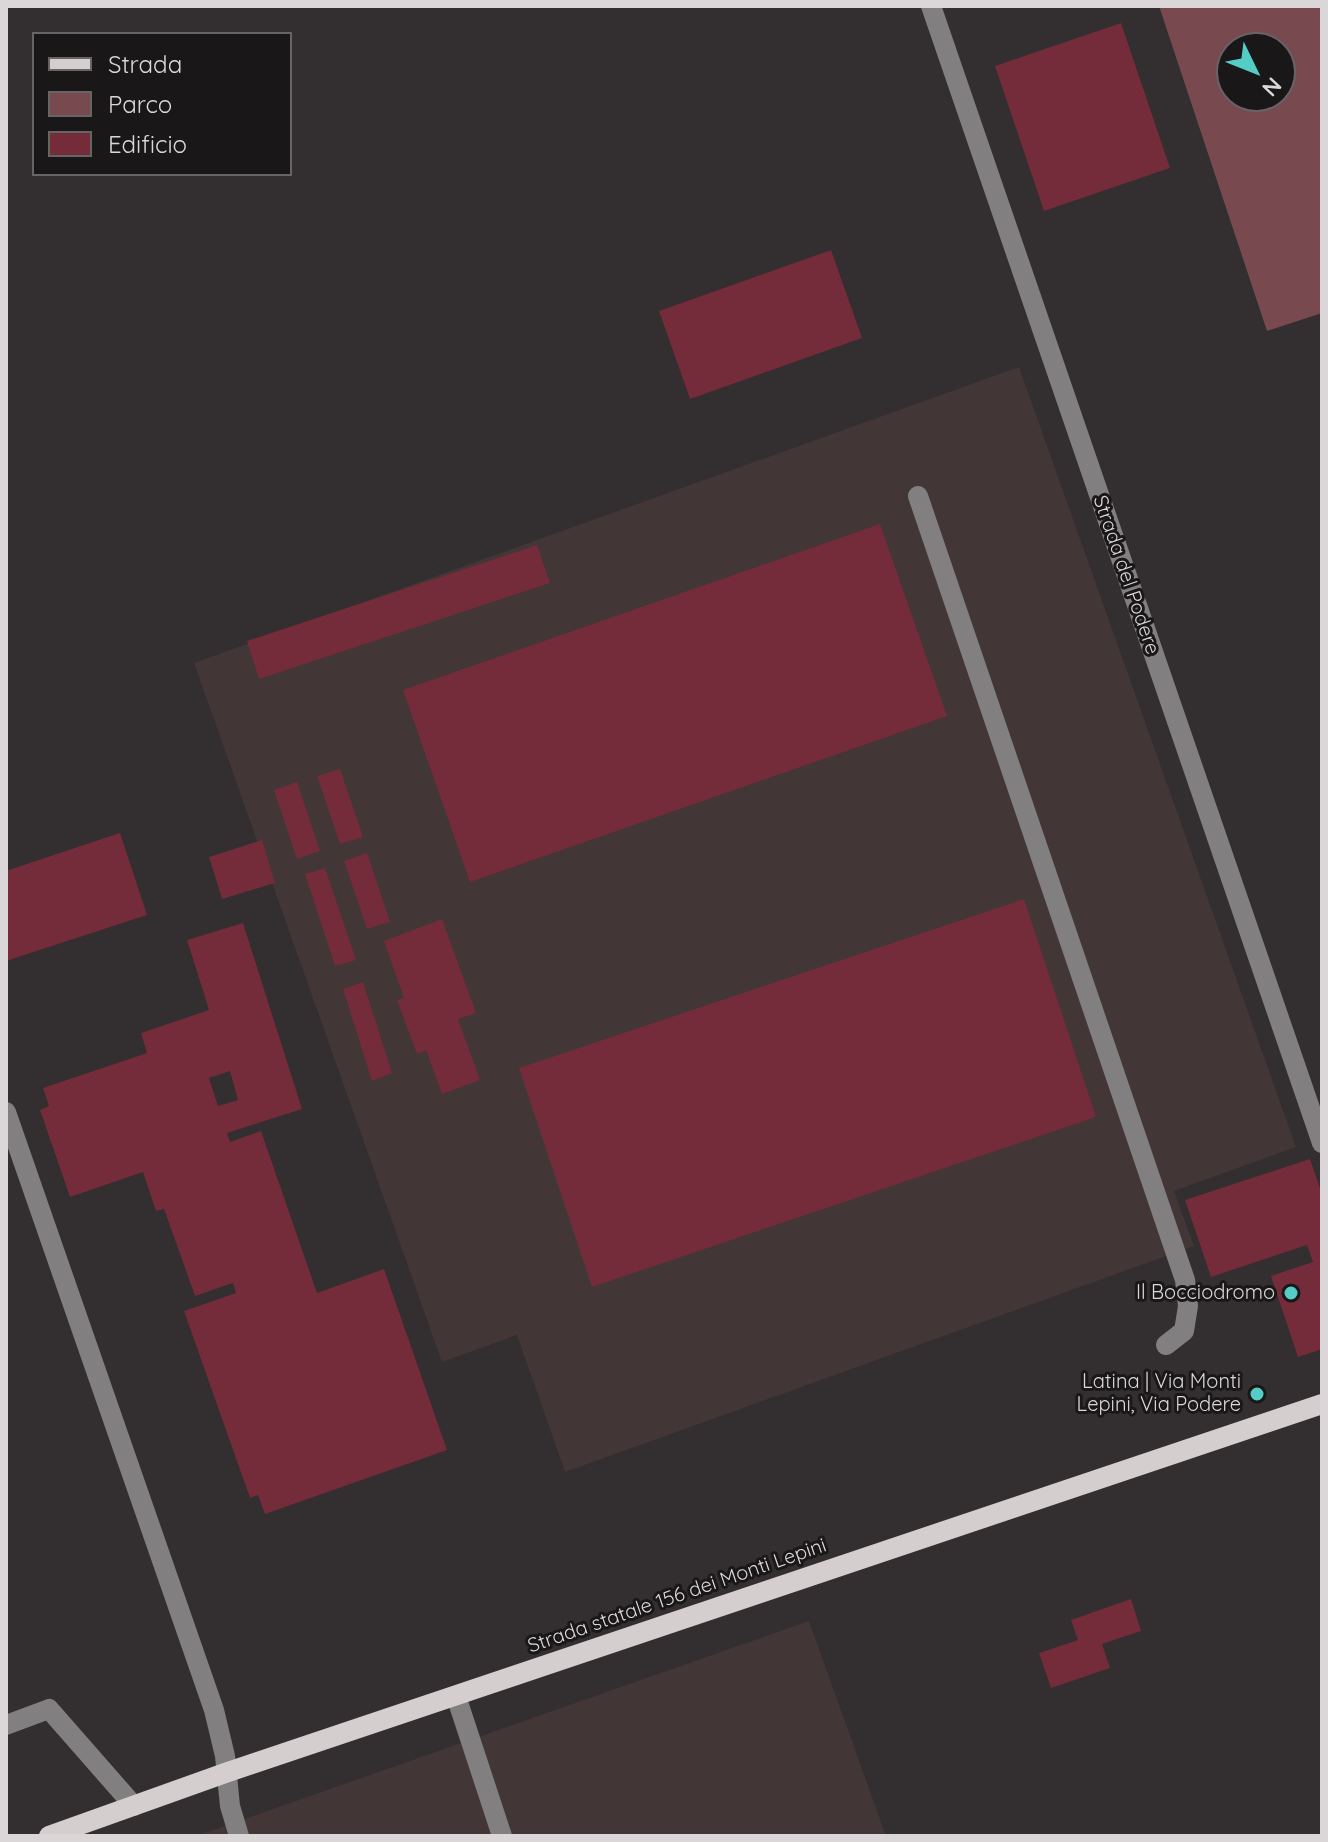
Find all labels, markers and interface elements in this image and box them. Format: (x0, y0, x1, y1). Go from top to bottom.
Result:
legend (32, 32, 292, 176)
north arrow (1216, 32, 1296, 112)
text: Strada (108, 49, 182, 79)
text: N (1256, 72, 1288, 102)
text: Parco (108, 89, 172, 119)
text: Edificio (108, 129, 187, 159)
street label: Strada del Podere (1088, 492, 1164, 658)
place label: Il Bocciodromo (1136, 1281, 1275, 1305)
marker: Il Bocciodromo (1282, 1284, 1300, 1302)
place label: Latina | Via Monti Lepini, Via Podere (1077, 1370, 1241, 1417)
marker: Latina | Via Monti Lepini, Via Podere (1248, 1385, 1266, 1403)
street label: Strada statale 156 dei Monti Lepini (525, 1534, 829, 1658)

